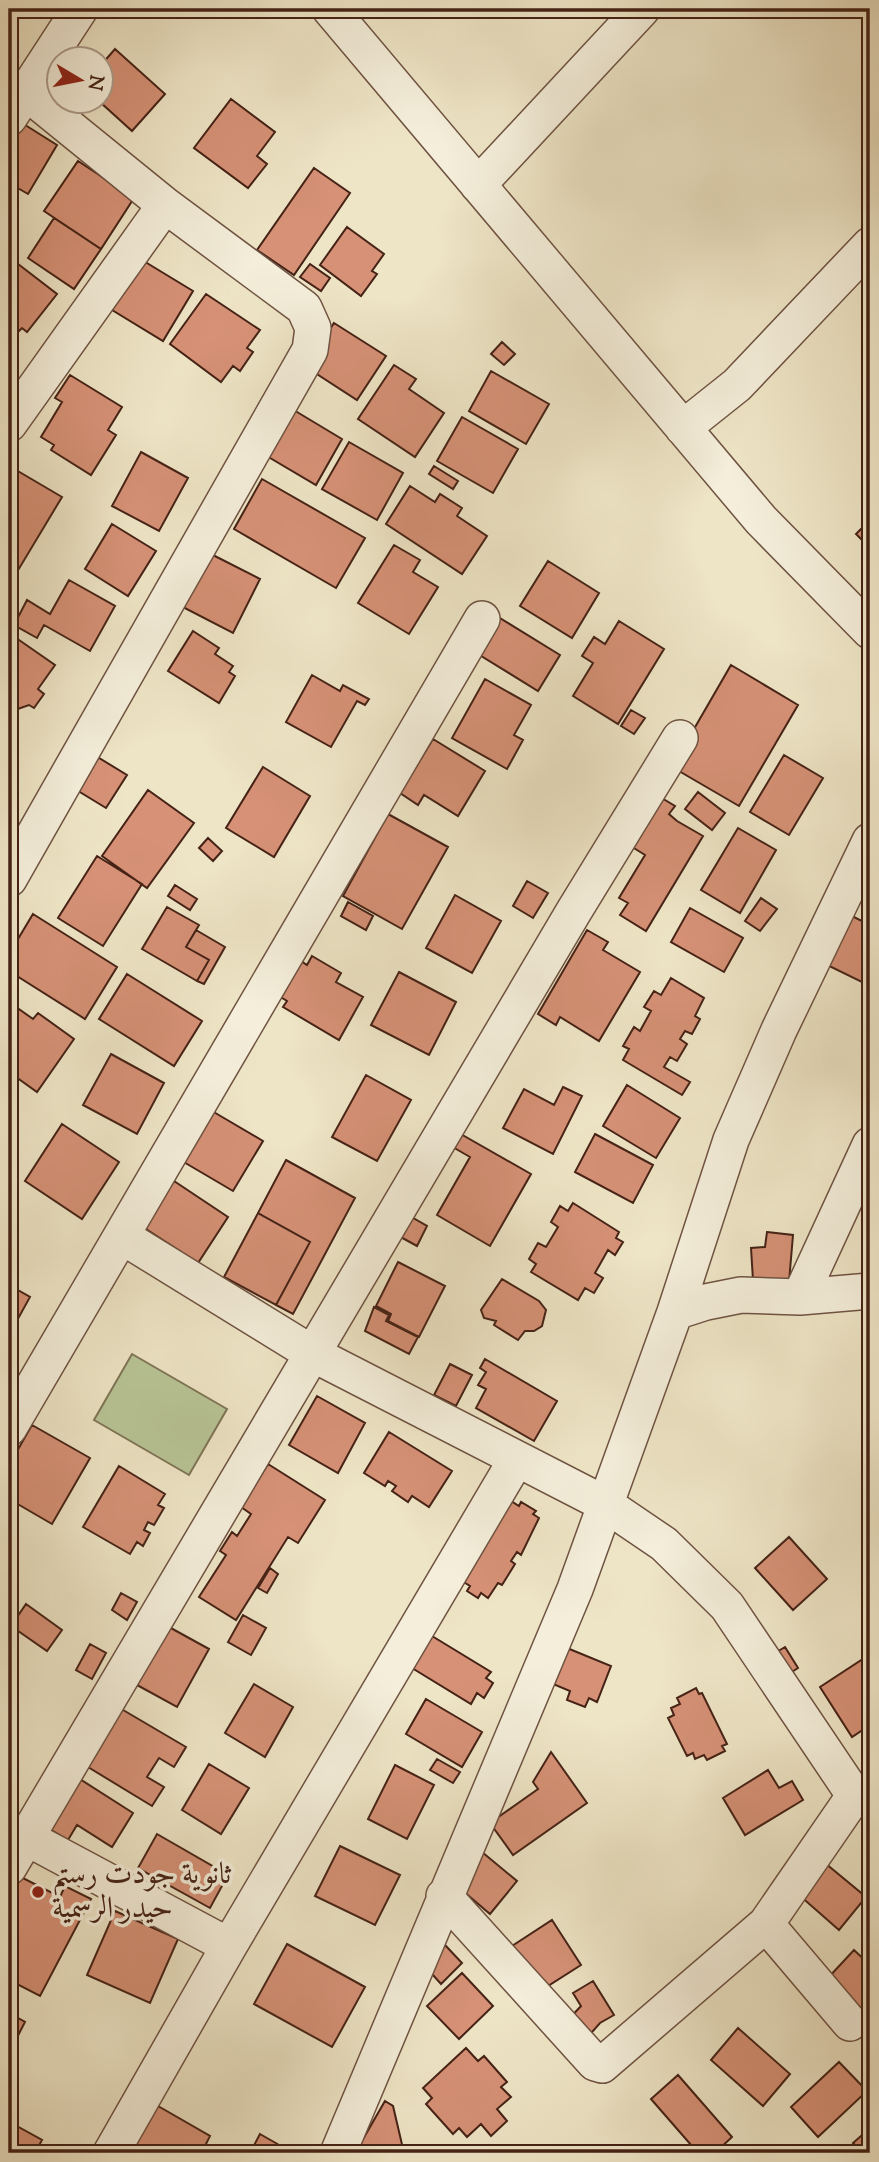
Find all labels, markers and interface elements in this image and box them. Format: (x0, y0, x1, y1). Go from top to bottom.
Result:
north arrow (46, 46, 116, 116)
text: N (80, 73, 109, 92)
place label: ثانوية جودت رستم حيدر الرسمية (52, 1854, 232, 1931)
marker: ثانوية جودت رستم حيدر الرسمية (30, 1884, 46, 1900)

